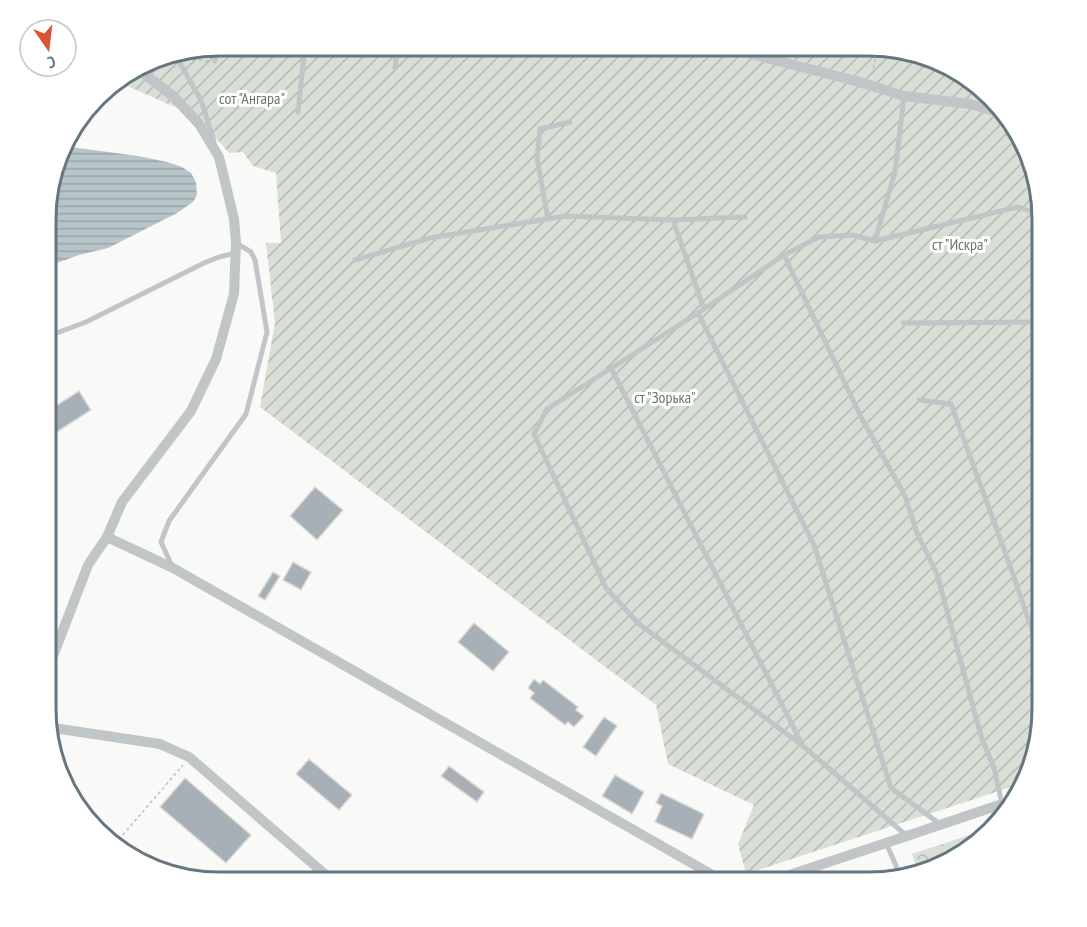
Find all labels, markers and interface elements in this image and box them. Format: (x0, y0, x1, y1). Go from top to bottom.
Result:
north arrow (18, 18, 78, 78)
text: С (45, 52, 58, 73)
park label: сот "Ангара" (219, 88, 285, 108)
park label: ст "Искра" (932, 234, 988, 254)
park label: ст "Зорька" (634, 387, 696, 407)

